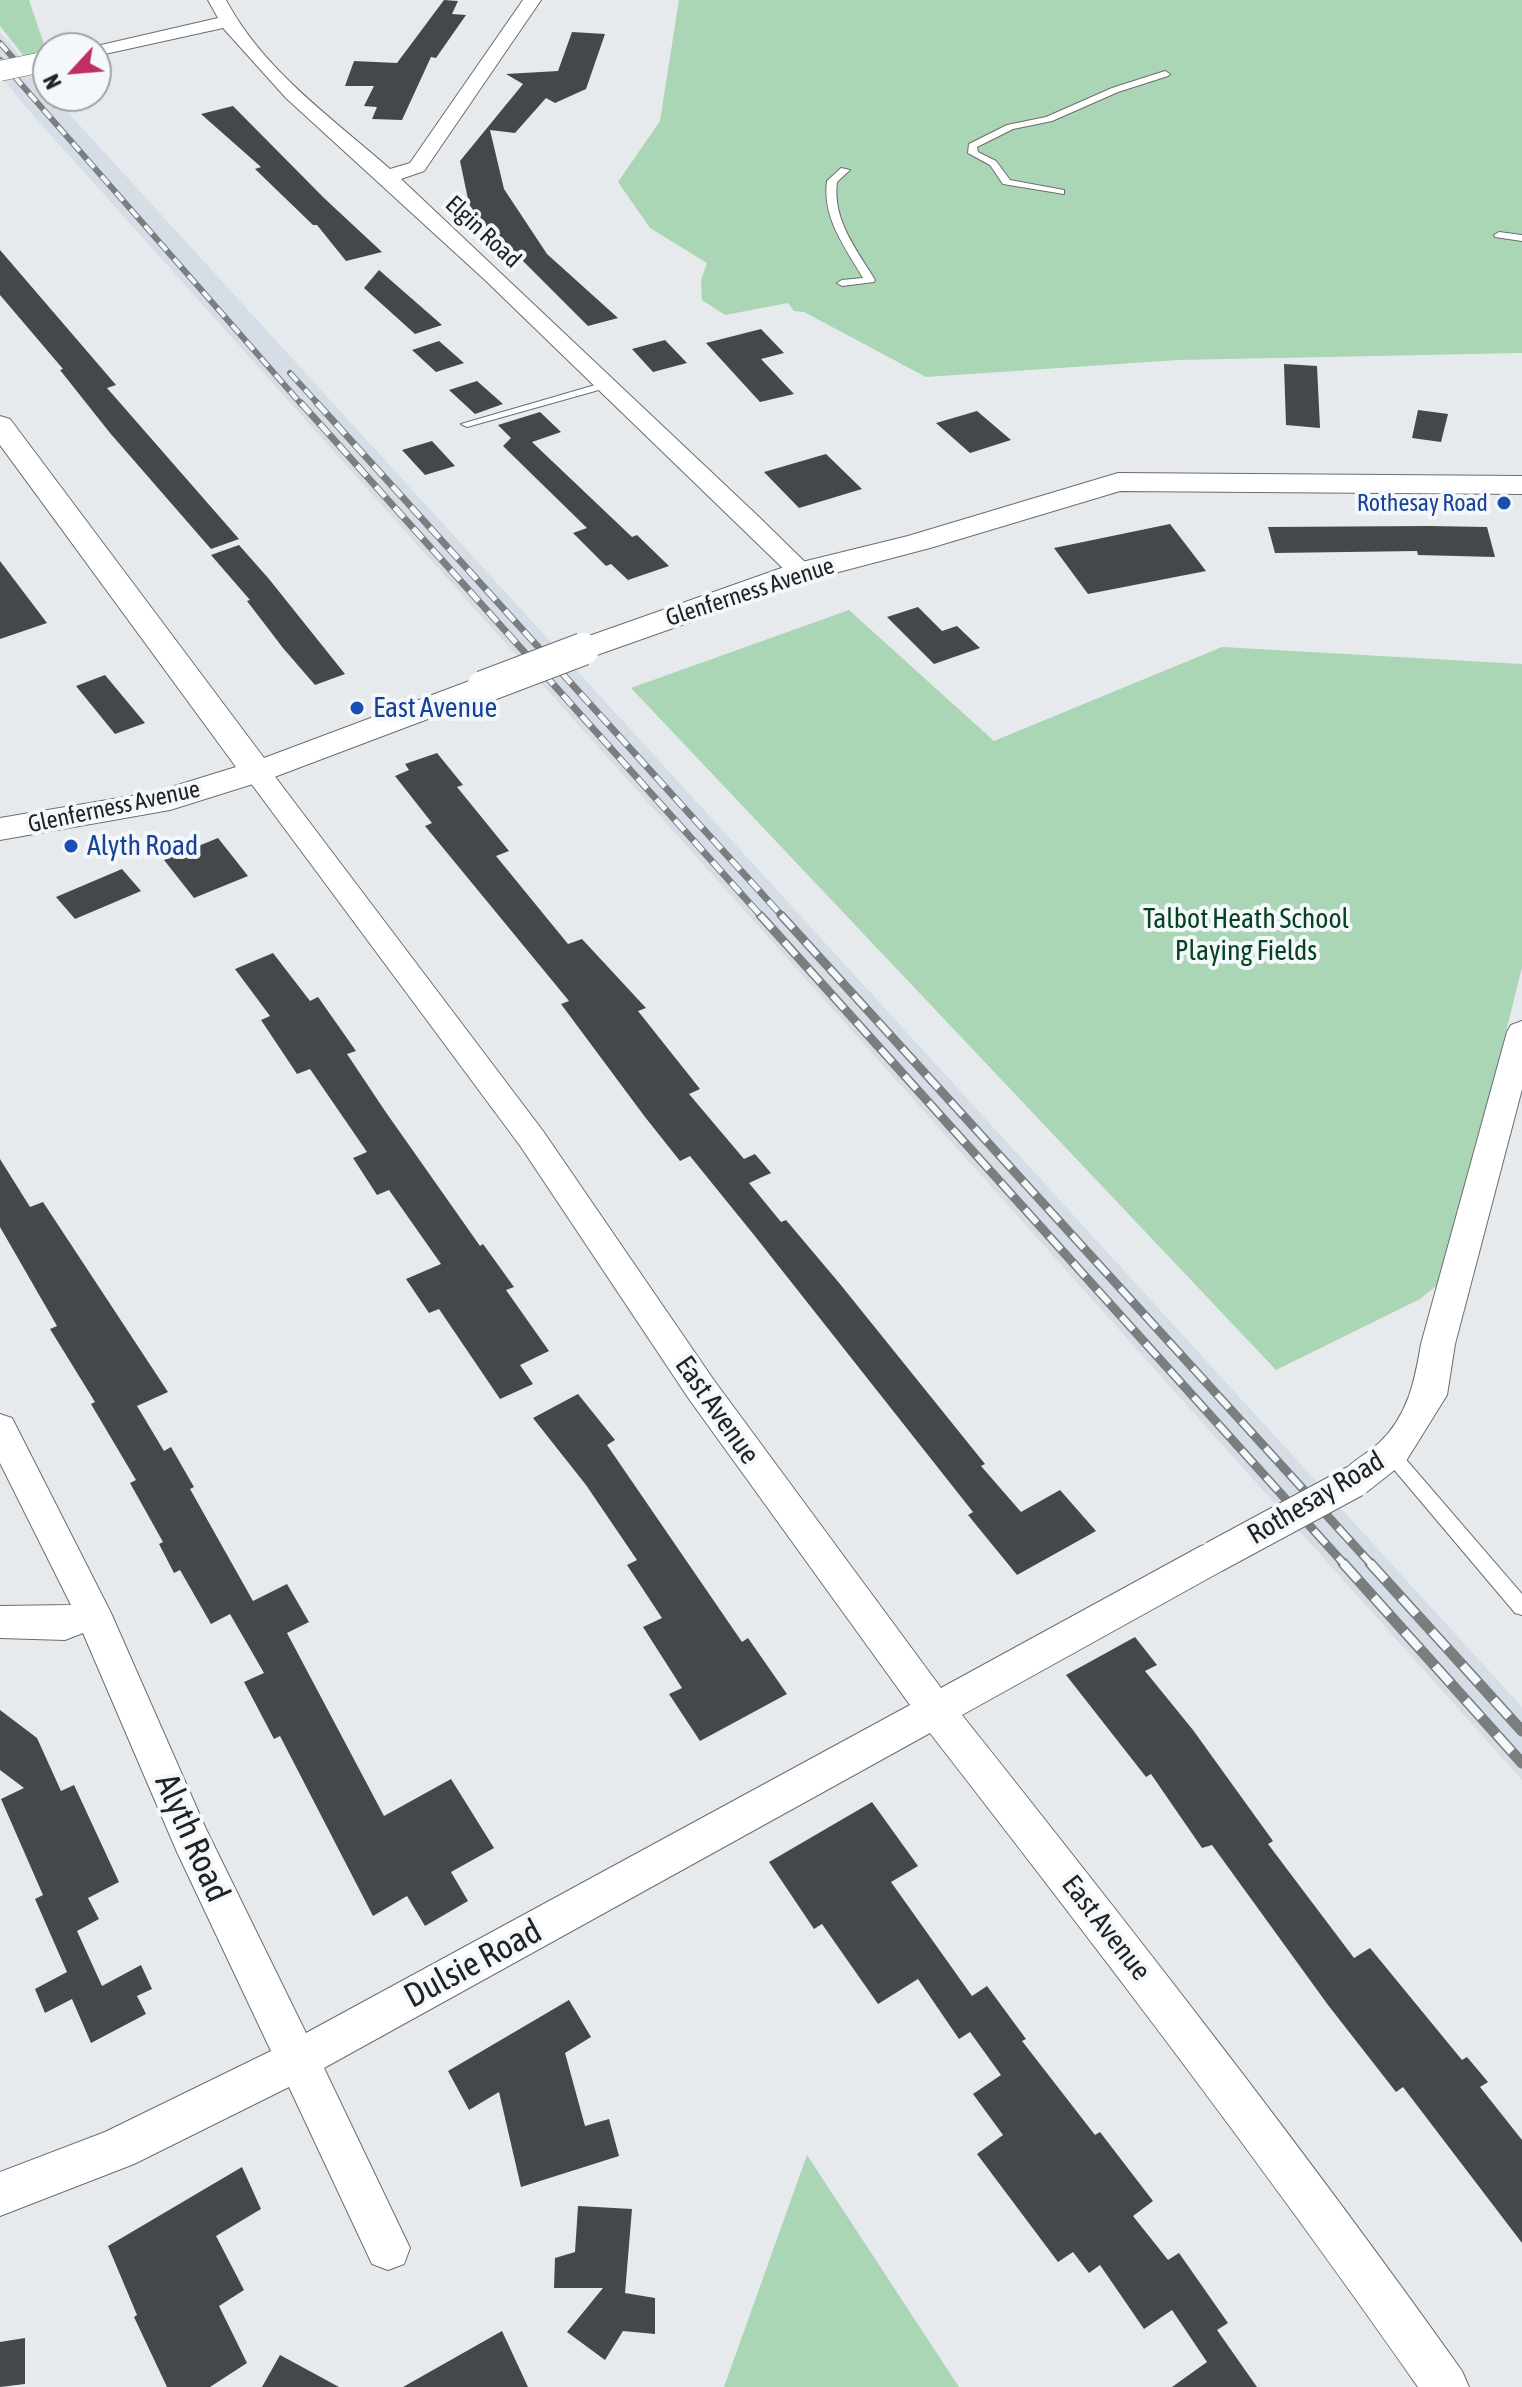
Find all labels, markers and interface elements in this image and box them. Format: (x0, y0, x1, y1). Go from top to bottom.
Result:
north arrow (32, 32, 112, 112)
text: N (38, 70, 67, 93)
street label: Elgin Road (439, 190, 527, 274)
place label: Rothesay Road (1357, 489, 1488, 517)
marker: Rothesay Road (1495, 494, 1513, 512)
street label: Glenferness Avenue (662, 551, 838, 633)
place label: East Avenue (373, 691, 497, 725)
marker: East Avenue (348, 699, 366, 717)
street label: Glenferness Avenue (25, 775, 203, 839)
place label: Alyth Road (87, 829, 198, 863)
marker: Alyth Road (62, 837, 80, 855)
park label: Talbot Heath School Playing Fields (1143, 902, 1349, 968)
street label: East Avenue (668, 1349, 766, 1471)
street label: Rothesay Road (1242, 1444, 1390, 1552)
street label: Alyth Road (146, 1768, 238, 1908)
street label: East Avenue (1055, 1869, 1157, 1987)
street label: Dulsie Road (398, 1911, 548, 2017)

